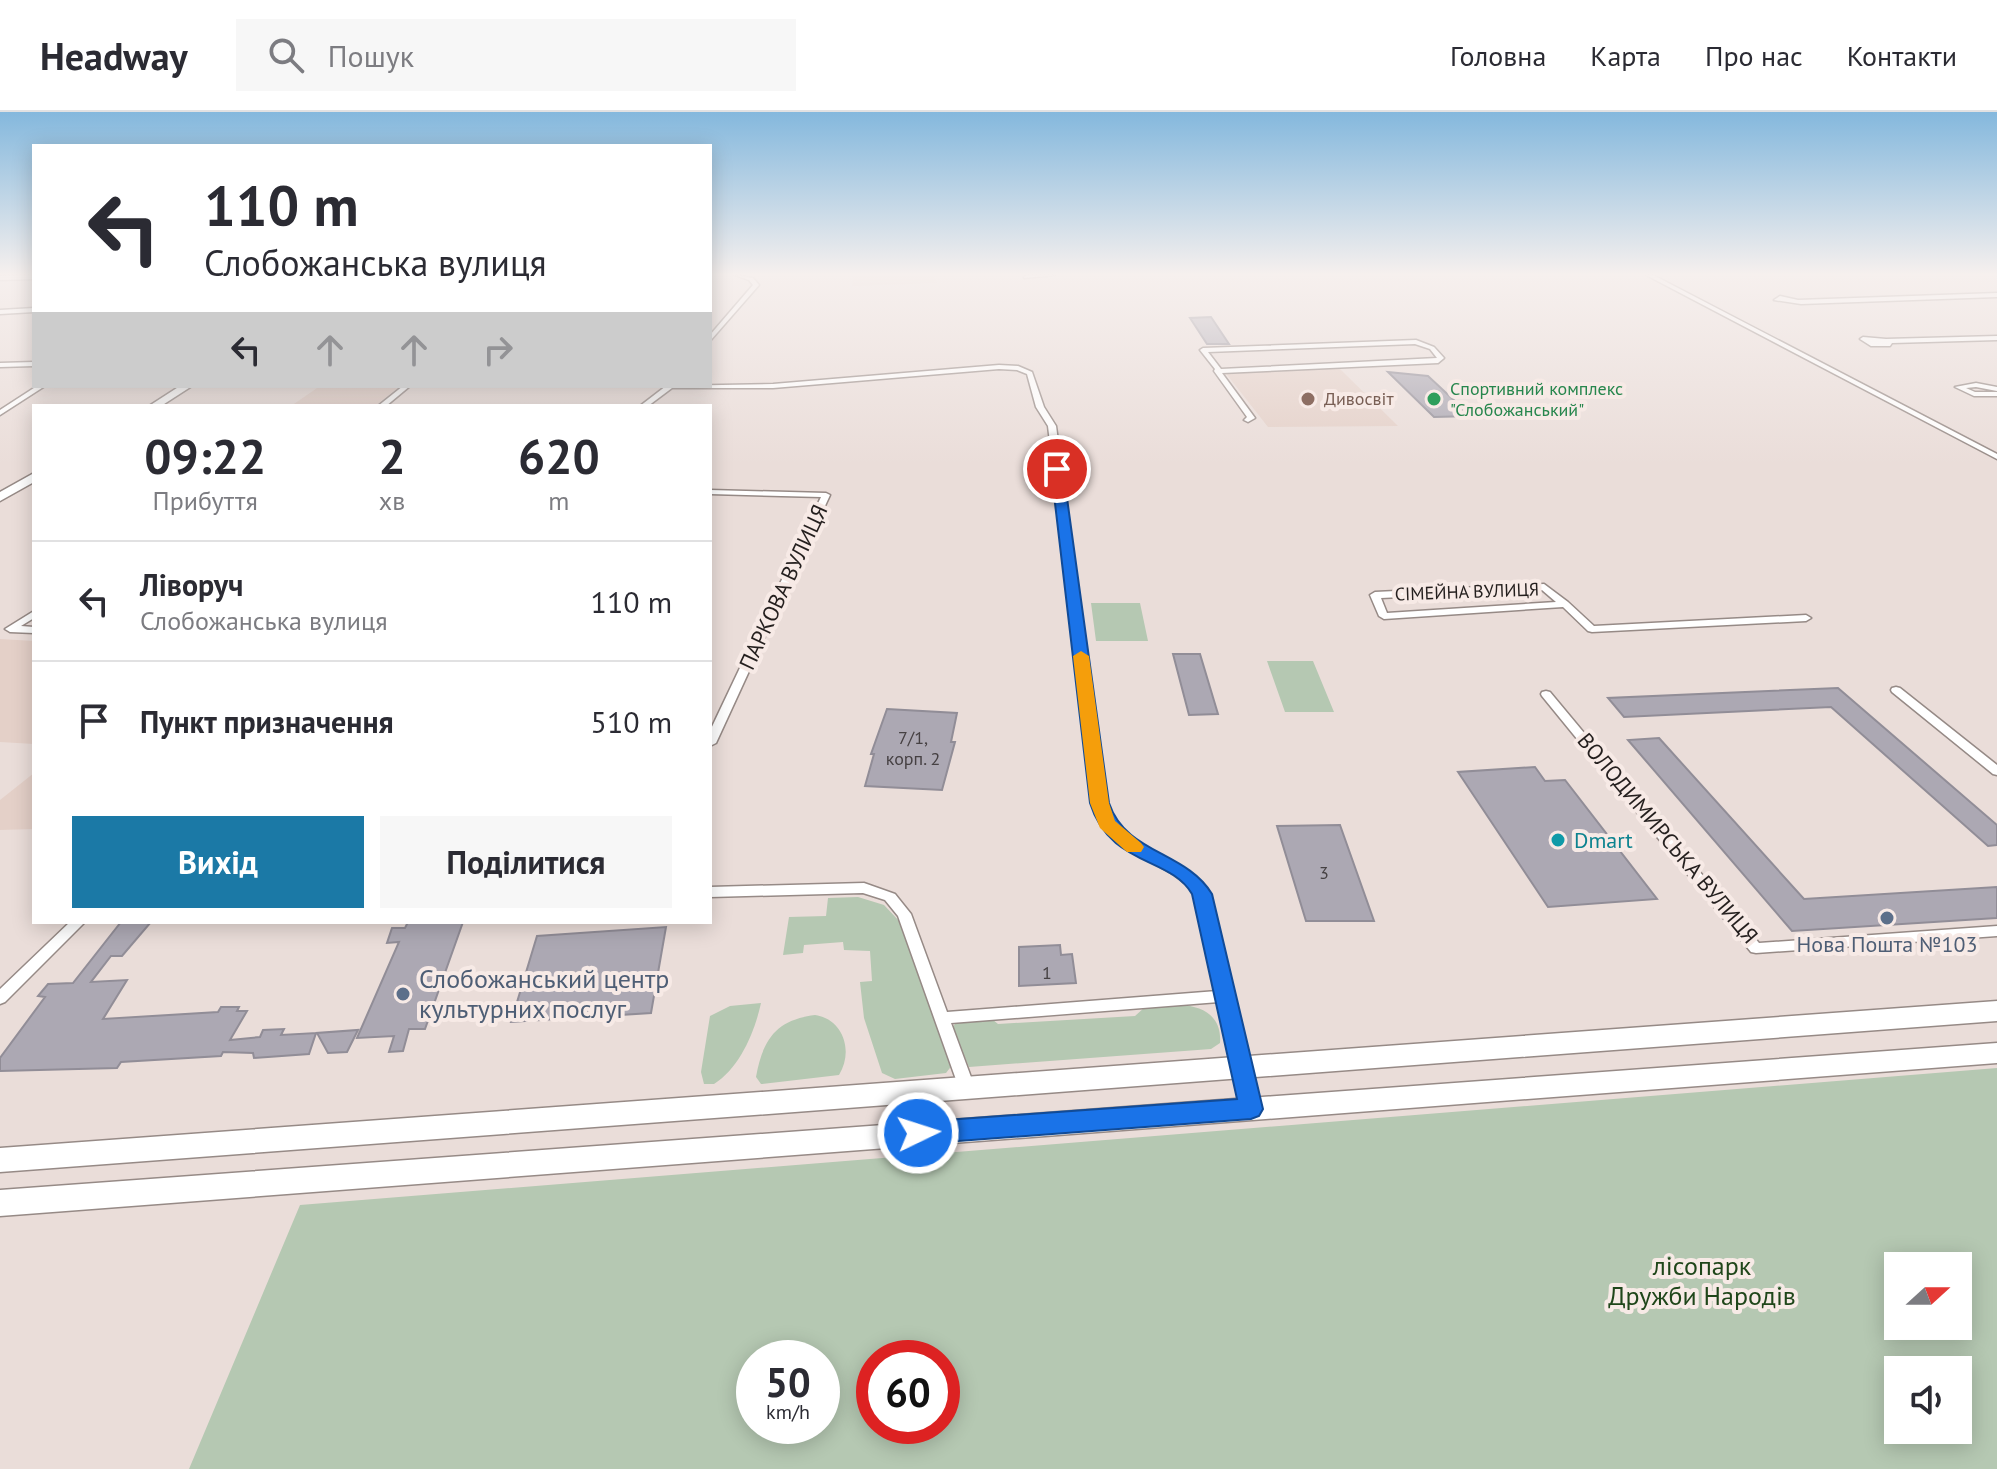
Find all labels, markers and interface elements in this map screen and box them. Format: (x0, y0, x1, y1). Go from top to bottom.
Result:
search box (236, 19, 796, 91)
text: Headway (40, 31, 188, 80)
icon: search (264, 33, 308, 77)
text: Пошук (328, 36, 414, 75)
text: Головна (1450, 37, 1546, 74)
text: Карта (1590, 37, 1661, 74)
text: Про нас (1705, 37, 1803, 74)
text: Контакти (1847, 37, 1957, 74)
text: 110 m (204, 169, 359, 241)
icon: left (72, 176, 176, 280)
text: Слобожанська вулиця (204, 239, 547, 286)
icon: left (224, 328, 268, 372)
icon: ahead (308, 328, 352, 372)
icon: ahead (392, 328, 436, 372)
icon: right (476, 328, 520, 372)
place label: Спортивний комплекс "Слобожанський" (1450, 377, 1623, 421)
place label: Дивосвіт (1324, 387, 1394, 410)
marker: Дивосвіт (1299, 390, 1317, 408)
marker: Спортивний комплекс "Слобожанський" (1425, 390, 1443, 408)
text: 09:22 (144, 425, 266, 487)
text: 2 (378, 425, 406, 487)
text: 620 (518, 425, 600, 487)
pin (1023, 435, 1091, 503)
icon: arrive (1035, 447, 1079, 491)
text: Прибуття (153, 484, 258, 517)
text: хв (379, 484, 405, 517)
text: m (548, 484, 569, 517)
street label: ПАРКОВА ВУЛИЦЯ (732, 500, 834, 674)
text: Ліворуч (140, 565, 243, 604)
street label: СІМЕЙНА ВУЛИЦЯ (1394, 577, 1540, 606)
icon: left (72, 579, 116, 623)
text: 110 m (591, 582, 672, 621)
text: Слобожанська вулиця (140, 604, 388, 637)
icon: arrive (72, 699, 116, 743)
text: Пункт призначення (140, 702, 394, 741)
text: 510 m (591, 702, 672, 741)
house number: 7/1, корп. 2 (886, 726, 940, 770)
street label: ВОЛОДИМИРСЬКА ВУЛИЦЯ (1572, 727, 1764, 949)
button: Вихід (72, 816, 364, 908)
button: Поділитися (380, 816, 672, 908)
place label: Dmart (1574, 826, 1633, 854)
marker: Dmart (1549, 831, 1567, 849)
house number: 3 (1319, 861, 1329, 884)
marker: Нова Пошта №103 (1878, 909, 1896, 927)
place label: Нова Пошта №103 (1797, 930, 1977, 958)
house number: 1 (1042, 961, 1052, 984)
place label: Слобожанський центр культурних послуг (419, 962, 669, 1025)
marker: Слобожанський центр культурних послуг (394, 985, 412, 1003)
position arrow (876, 1091, 960, 1175)
park label: лісопарк Дружби Народів (1608, 1249, 1796, 1312)
north arrow (1884, 1252, 1972, 1340)
map controls (1884, 1252, 1972, 1444)
speed limit sign: 60 (856, 1340, 960, 1444)
text: 50 (765, 1356, 811, 1408)
button: sound (1884, 1356, 1972, 1444)
text: km/h (766, 1399, 810, 1425)

